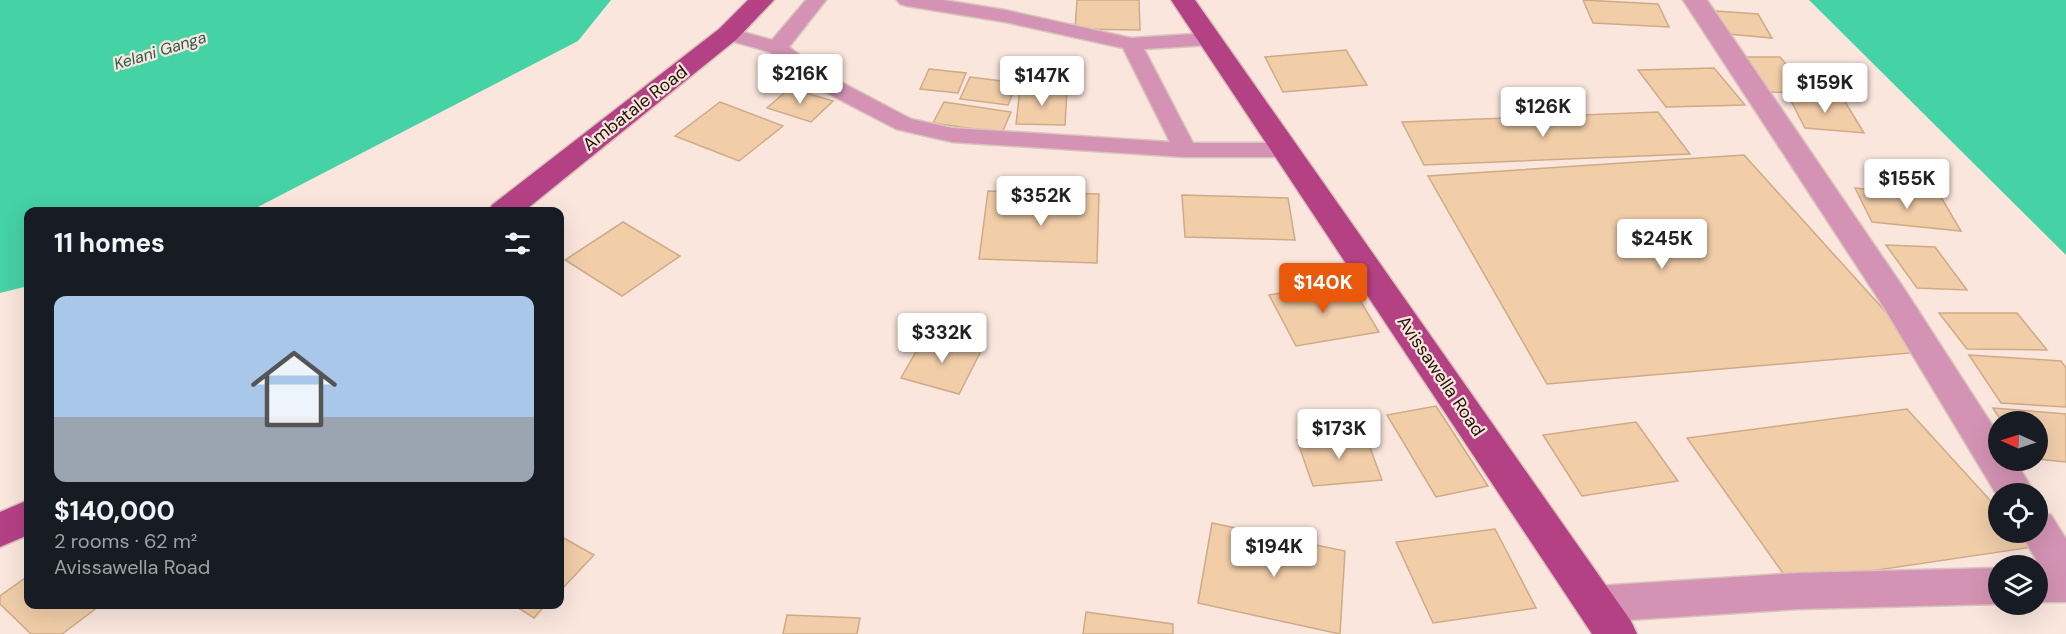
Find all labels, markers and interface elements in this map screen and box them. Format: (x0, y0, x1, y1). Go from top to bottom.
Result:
water label: Kelani Ganga (111, 26, 209, 75)
pin: $216K (758, 54, 842, 105)
pin: $147K (1000, 56, 1084, 107)
street label: Ambatale Road (578, 60, 692, 156)
text: $216K (772, 60, 828, 86)
text: $147K (1014, 62, 1070, 88)
pin: $159K (1783, 63, 1867, 114)
text: $159K (1796, 69, 1854, 95)
pin: $126K (1501, 87, 1585, 138)
text: $126K (1515, 93, 1571, 119)
pin: $155K (1865, 159, 1949, 210)
text: $155K (1878, 165, 1936, 191)
pin: $352K (999, 176, 1083, 227)
text: $352K (1010, 182, 1072, 208)
pin: $245K (1620, 219, 1704, 270)
text: $245K (1631, 225, 1693, 251)
text: 11 homes (54, 226, 165, 260)
icon: filters (501, 227, 534, 260)
pin: $140K (1281, 263, 1365, 314)
text: $140K (1293, 269, 1353, 295)
street label: Avissawella Road (1392, 311, 1490, 441)
pin: $332K (900, 313, 984, 364)
text: $332K (912, 319, 972, 345)
icon: home (240, 335, 348, 443)
pin: $173K (1297, 409, 1381, 460)
north arrow (1988, 411, 2048, 471)
map controls (1988, 411, 2048, 615)
text: $173K (1311, 415, 1367, 441)
button: locate (1988, 483, 2048, 543)
text: $140,000 (54, 494, 175, 528)
pin: $194K (1232, 527, 1316, 578)
text: 2 rooms · 62 m² (54, 528, 197, 554)
text: $194K (1245, 533, 1303, 559)
text: Avissawella Road (54, 554, 210, 580)
button: layers (1988, 555, 2048, 615)

